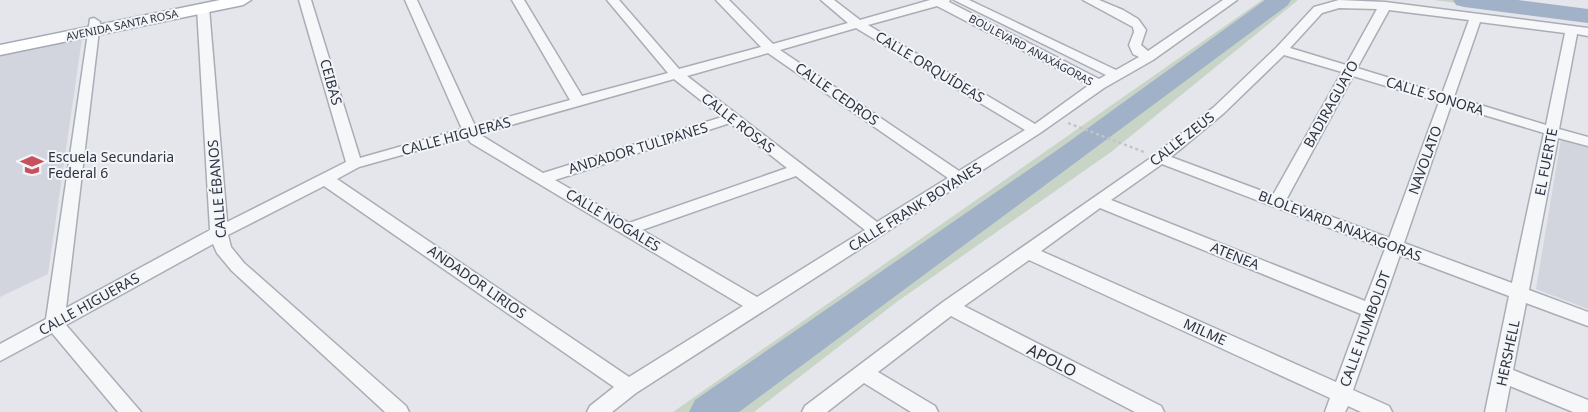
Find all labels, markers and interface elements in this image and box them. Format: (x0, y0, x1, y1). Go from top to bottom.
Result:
street label: AVENIDA SANTA ROSA (64, 5, 180, 44)
street label: BOULEVARD ANAXÁGORAS (966, 10, 1096, 89)
street label: CALLE ORQUÍDEAS (872, 26, 989, 107)
street label: CEIBAS (316, 57, 347, 107)
street label: BADIRAGUATO (1299, 57, 1362, 151)
street label: CALLE CEDROS (792, 58, 883, 130)
street label: CALLE SONORA (1384, 72, 1487, 119)
street label: CALLE ROSAS (698, 88, 779, 157)
street label: CALLE ZEUS (1145, 107, 1218, 170)
street label: CALLE HIGUERAS (399, 112, 513, 159)
street label: ANDADOR TULIPANES (566, 117, 710, 178)
street label: NAVOLATO (1403, 123, 1446, 197)
street label: EL FUERTE (1530, 127, 1561, 197)
street label: CALLE ÉBANOS (203, 139, 230, 239)
place label: Escuela Secundaria Federal 6 (48, 147, 174, 182)
school or university icon: Escuela Secundaria Federal 6 (19, 152, 45, 178)
street label: CALLE FRANK BOYANES (844, 158, 985, 255)
street label: CALLE NOGALES (562, 184, 664, 256)
street label: BLOLEVARD ANAXAGORAS (1256, 186, 1425, 266)
street label: ATENEA (1208, 237, 1262, 274)
street label: ANDADOR LIRIOS (424, 241, 531, 323)
street label: CALLE HIGUERAS (35, 268, 143, 339)
street label: CALLE HUMBOLDT (1335, 268, 1394, 389)
street label: MILME (1181, 314, 1230, 349)
street label: HERSHELL (1491, 318, 1524, 388)
street label: APOLO (1023, 338, 1081, 382)

